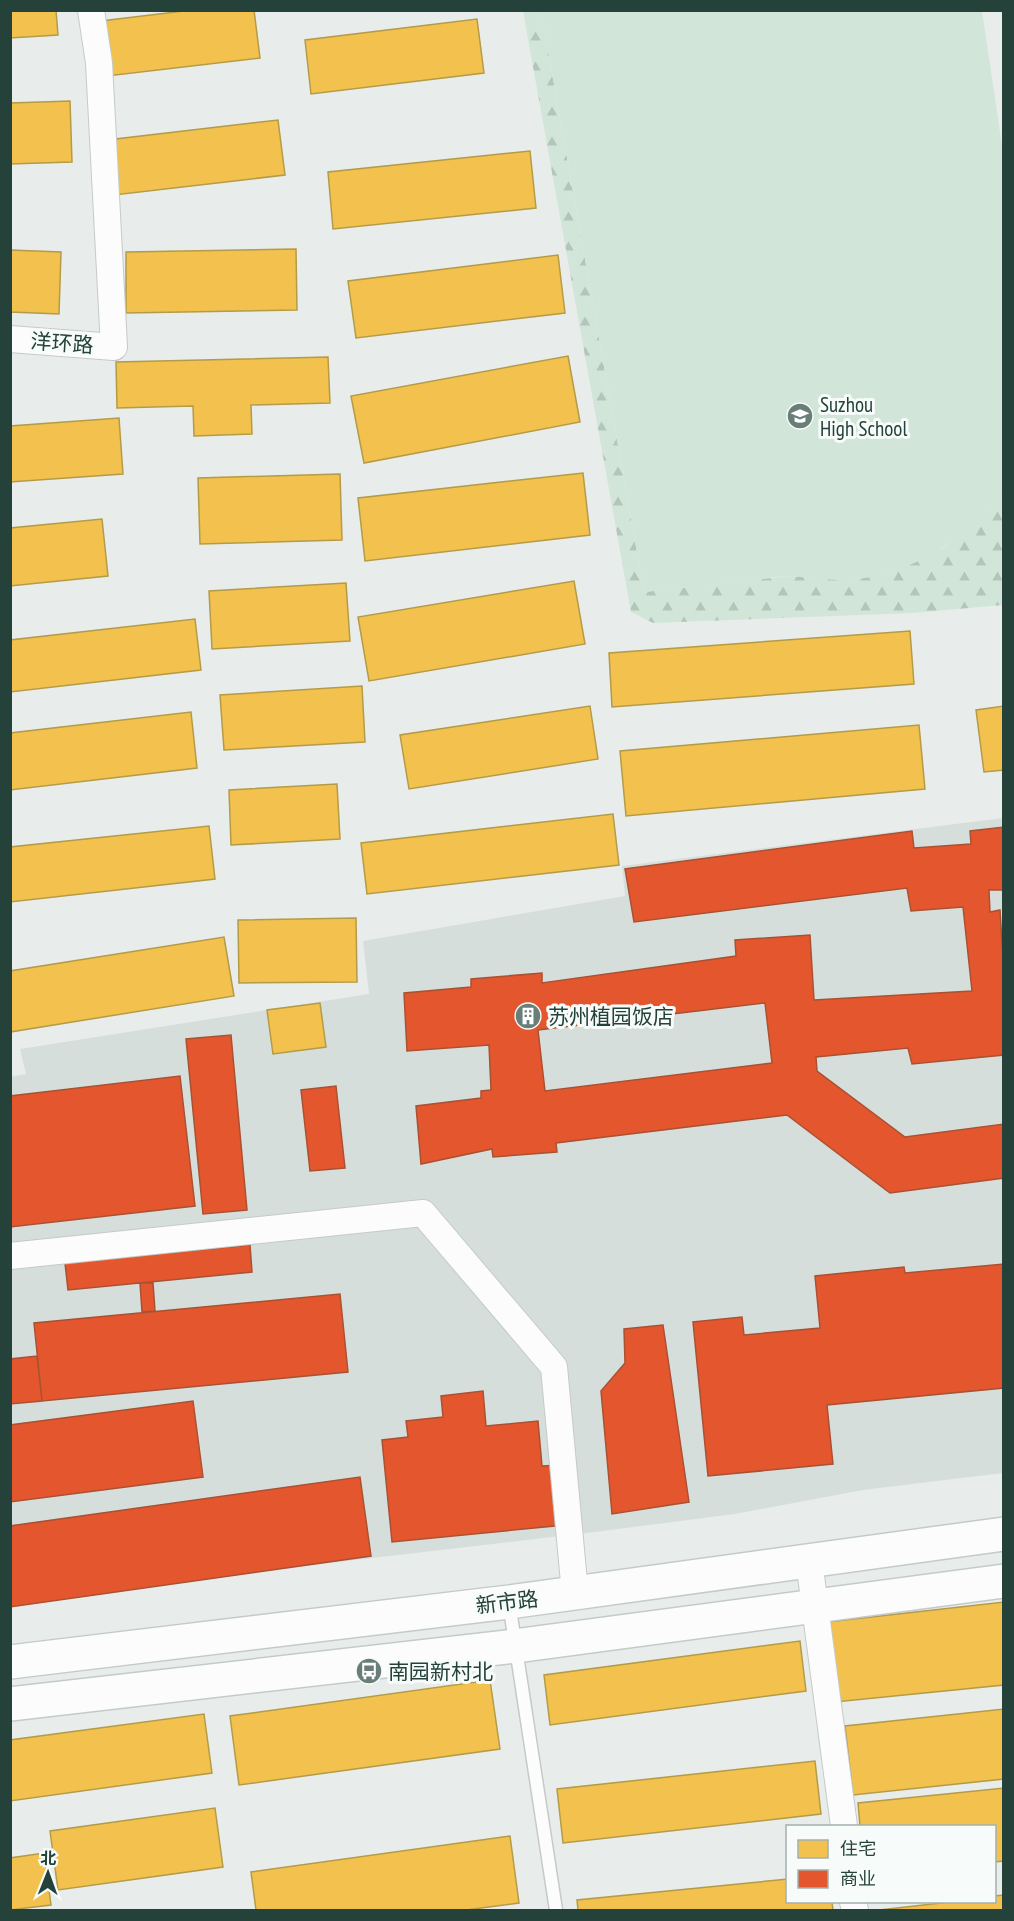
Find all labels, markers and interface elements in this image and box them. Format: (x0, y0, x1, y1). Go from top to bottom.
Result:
street label: 洋环路 (30, 327, 94, 359)
place label: Suzhou High School (820, 391, 907, 442)
school or university icon: Suzhou High School (785, 401, 815, 431)
building icon: 苏州植园饭店 (513, 1001, 543, 1031)
place label: 苏州植园饭店 (548, 1003, 674, 1030)
street label: 新市路 (474, 1585, 540, 1619)
bus stop icon: 南园新村北 (354, 1656, 384, 1686)
place label: 南园新村北 (388, 1658, 493, 1685)
legend (786, 1825, 996, 1903)
text: 住宅 (840, 1837, 876, 1860)
north arrow (18, 1843, 78, 1903)
text: 北 (40, 1848, 56, 1868)
text: 商业 (840, 1867, 876, 1890)

